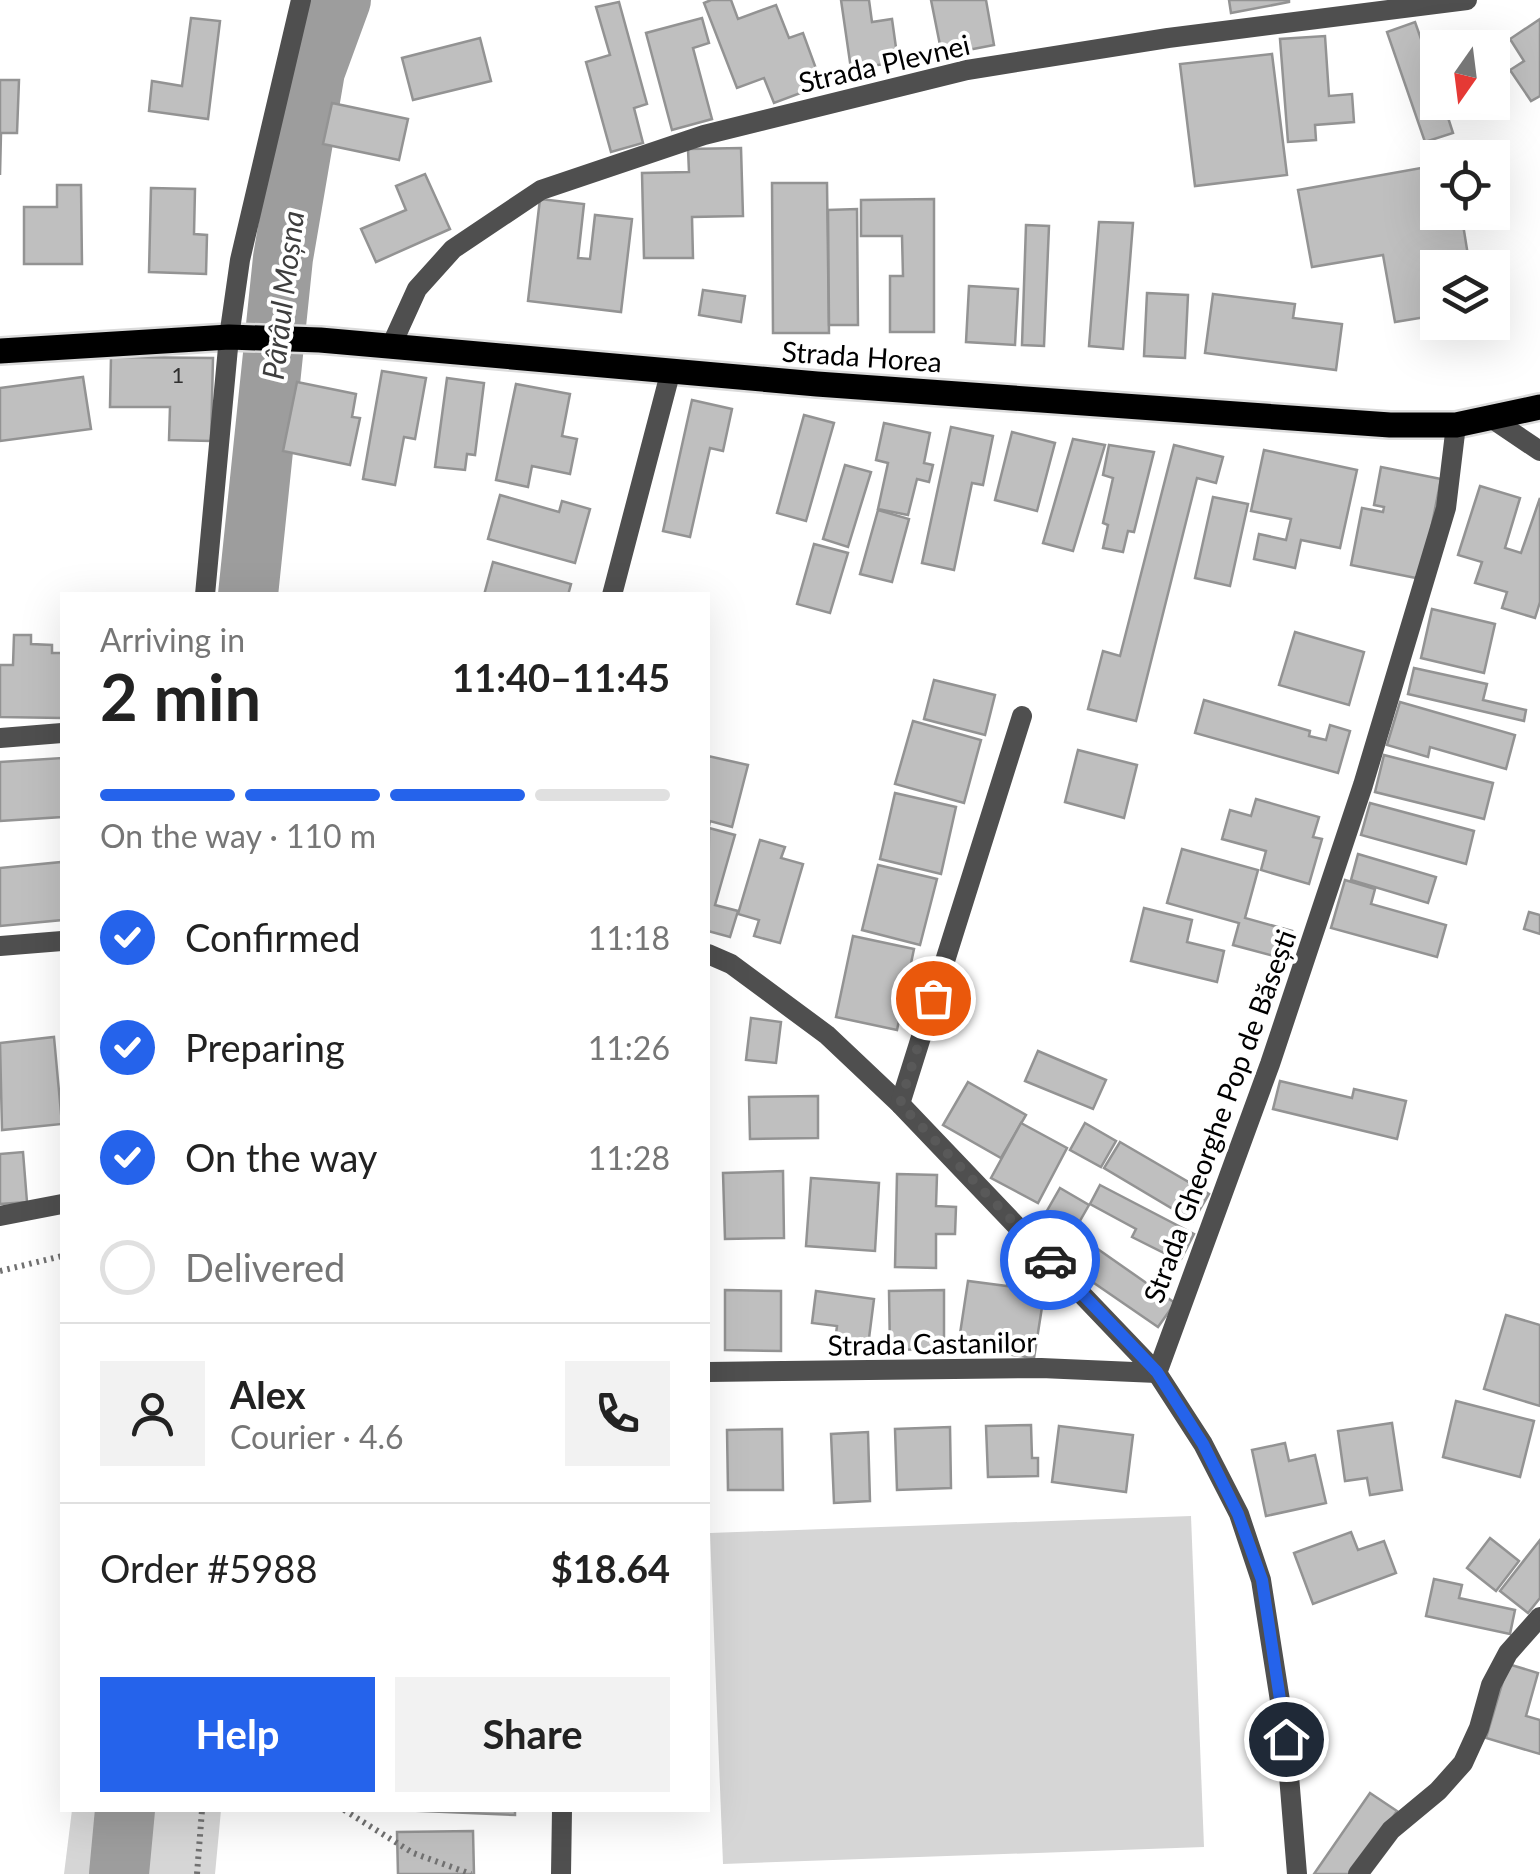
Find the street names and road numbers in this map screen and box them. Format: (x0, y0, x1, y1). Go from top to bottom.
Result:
street label: Strada Plevnei (795, 27, 973, 99)
street label: Strada Horea (781, 333, 943, 379)
street label: Strada Gheorghe Pop de Băsești (1136, 925, 1302, 1307)
street label: Strada Castanilor (827, 1324, 1037, 1362)

